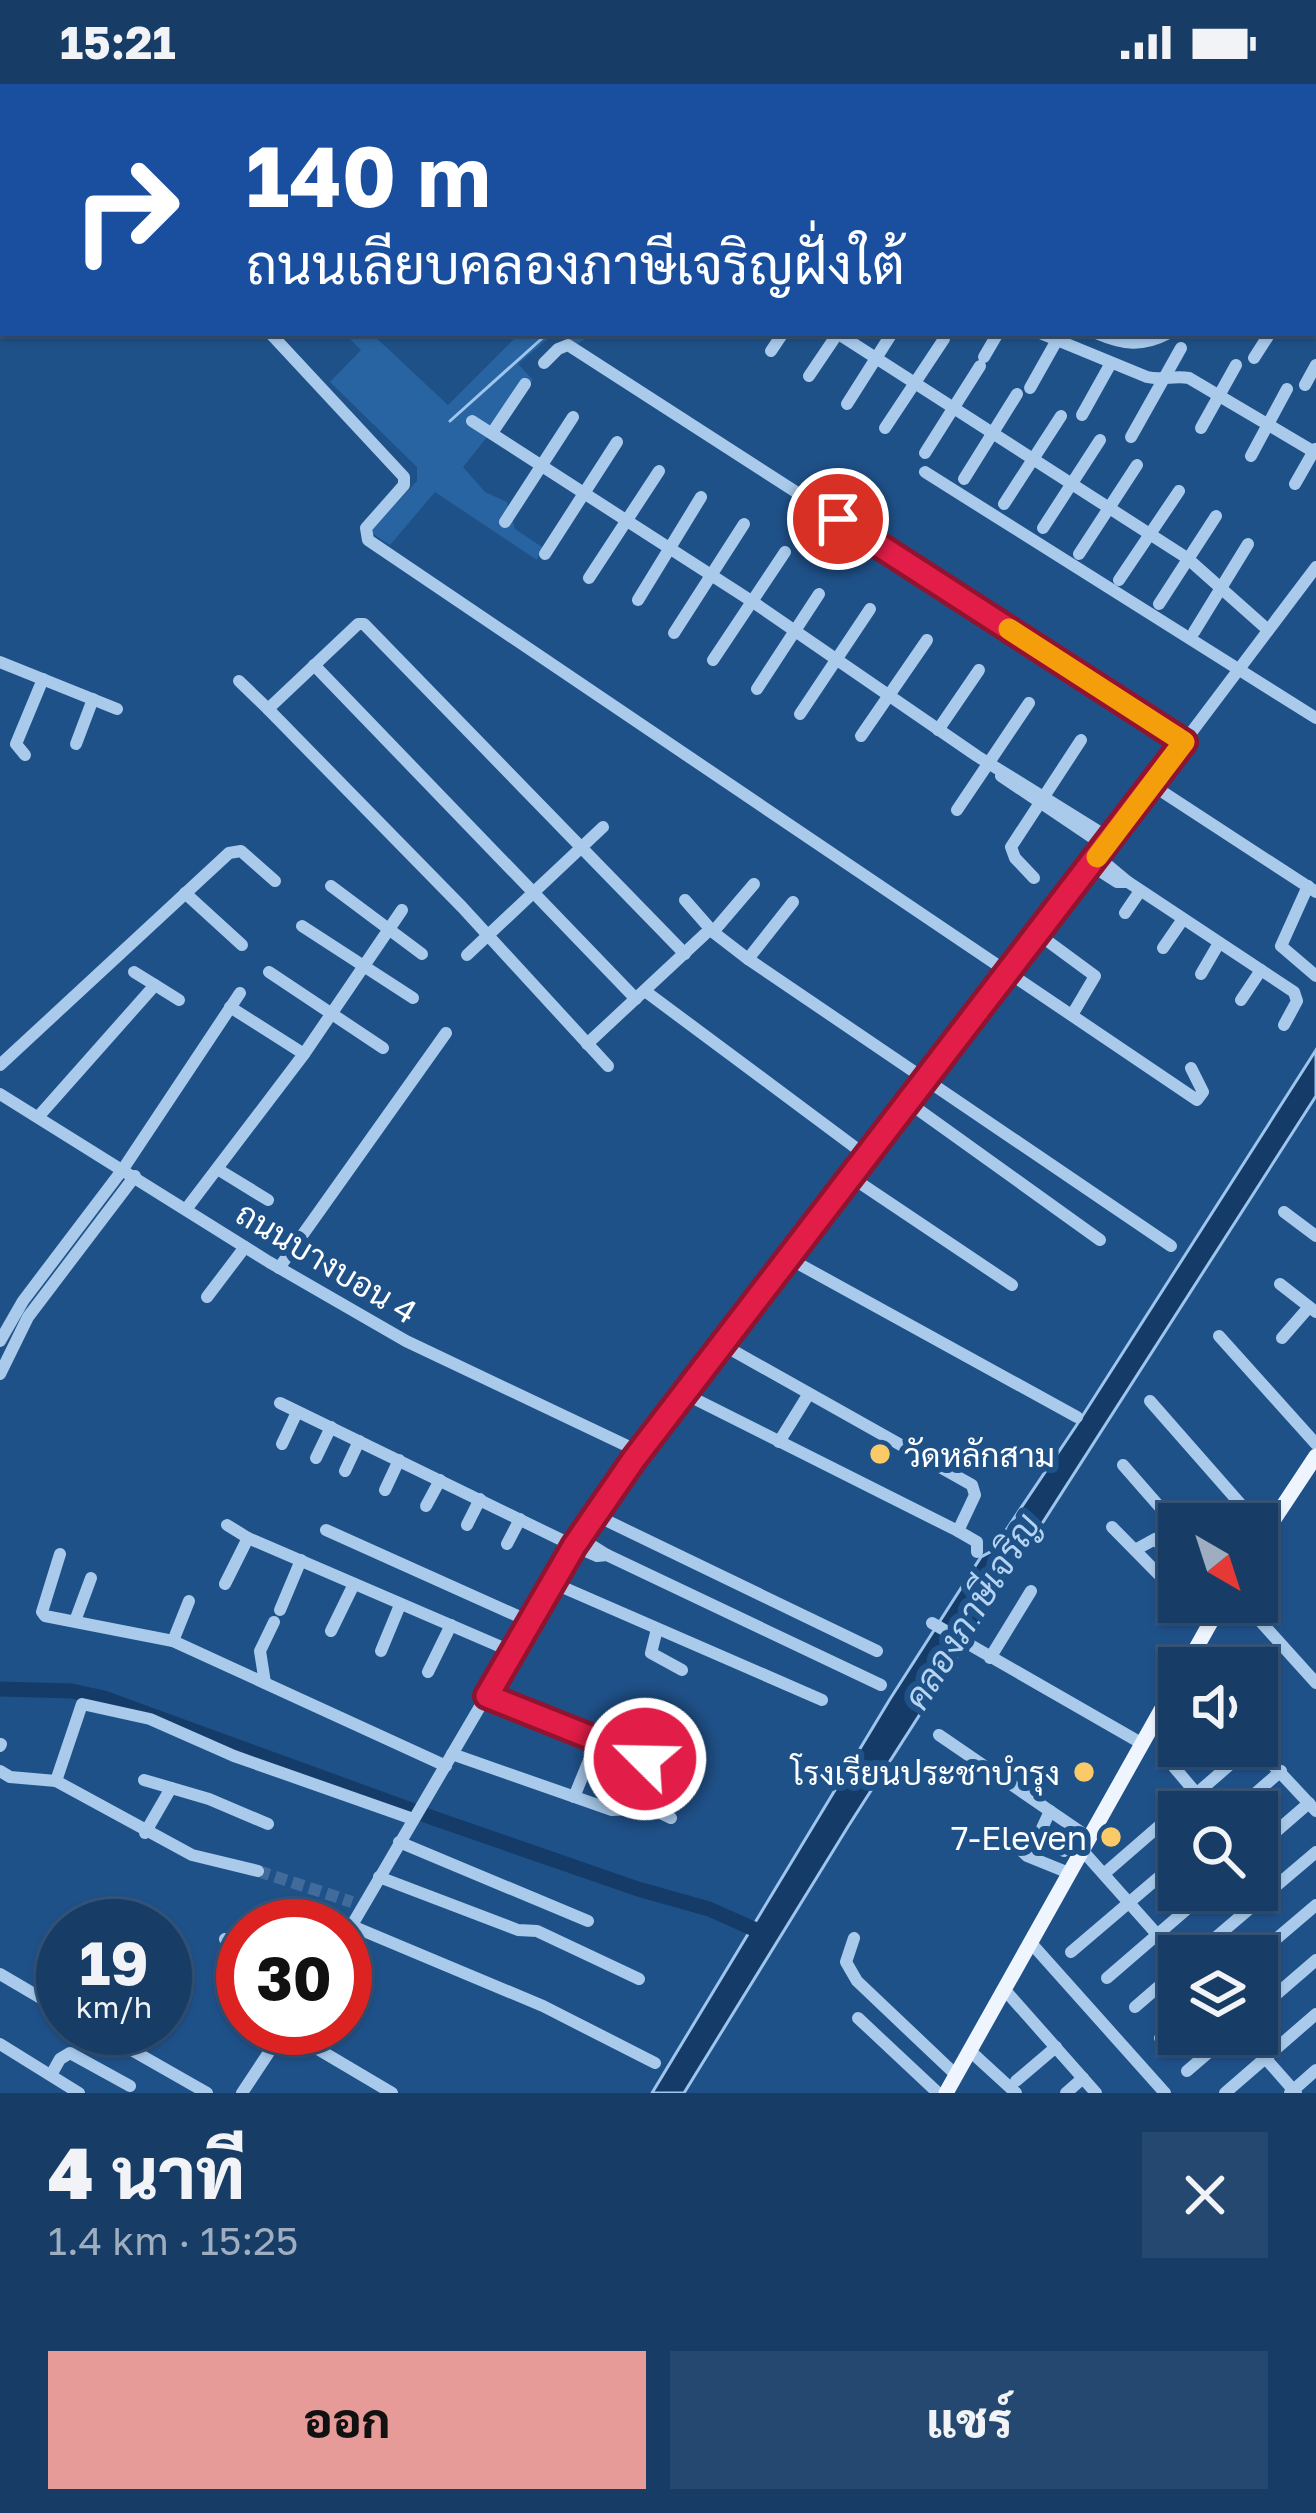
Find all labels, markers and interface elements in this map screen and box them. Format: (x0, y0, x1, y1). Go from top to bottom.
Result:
text: 15:21 (60, 15, 176, 69)
text: 140 m (246, 125, 491, 225)
icon: right (48, 132, 204, 288)
text: ถนนเลียบคลองภาษีเจริญฝั่งใต้ (246, 231, 905, 296)
pin (787, 468, 889, 570)
icon: arrive (805, 486, 871, 552)
street label: ถนนบางบอน 4 (230, 1193, 424, 1331)
place label: วัดหลักสาม (904, 1435, 1055, 1474)
marker: วัดหลักสาม (867, 1441, 893, 1467)
north arrow (1158, 1503, 1278, 1623)
map controls (1158, 1503, 1278, 2055)
water label: คลองภาษีเจริญ (894, 1505, 1049, 1717)
button: sound (1158, 1647, 1278, 1767)
position arrow (582, 1696, 708, 1822)
place label: โรงเรียนประชาบำรุง (789, 1753, 1060, 1796)
marker: โรงเรียนประชาบำรุง (1071, 1759, 1097, 1785)
button: search (1158, 1791, 1278, 1911)
place label: 7-Eleven (951, 1818, 1087, 1857)
marker: 7-Eleven (1098, 1824, 1124, 1850)
speed limit sign: 30 (216, 1899, 372, 2055)
text: 19 (79, 1926, 148, 1998)
button: layers (1158, 1935, 1278, 2055)
text: km/h (76, 1989, 152, 2025)
text: 4 นาที (48, 2128, 245, 2215)
button: close (1142, 2132, 1268, 2258)
text: 1.4 km · 15:25 (48, 2217, 298, 2264)
button: ออก (48, 2351, 646, 2489)
button: แชร์ (670, 2351, 1268, 2489)

